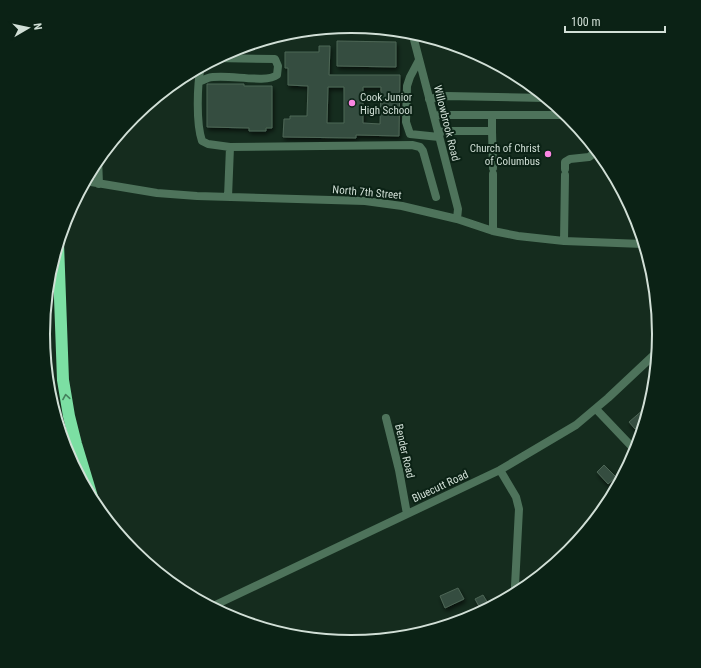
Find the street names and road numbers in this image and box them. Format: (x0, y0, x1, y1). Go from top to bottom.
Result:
street label: Willowbrook Road (431, 84, 462, 162)
street label: North 7th Street (332, 183, 402, 202)
street label: Bender Road (392, 423, 417, 479)
street label: Bluecutt Road (410, 468, 470, 505)

